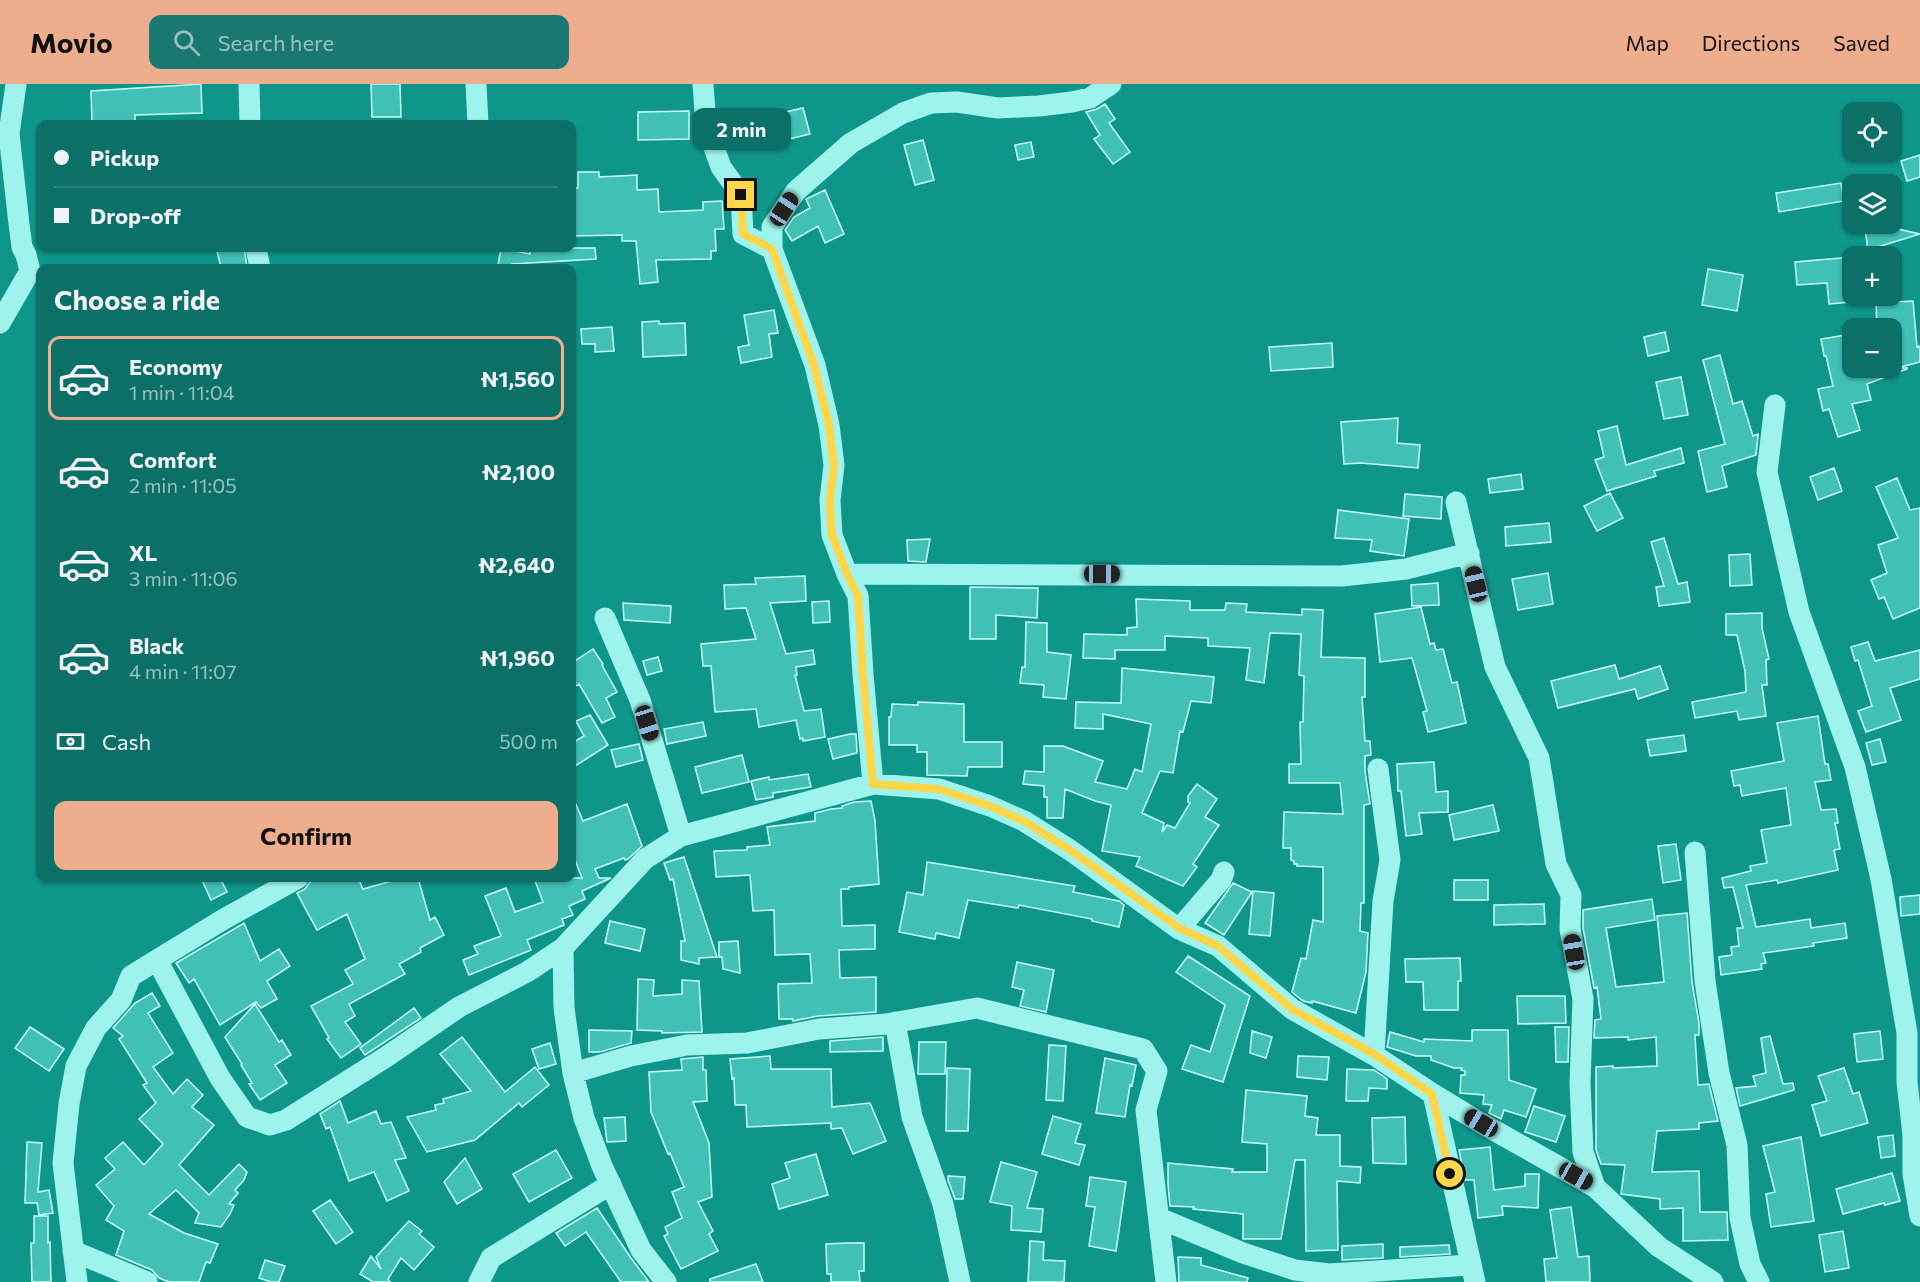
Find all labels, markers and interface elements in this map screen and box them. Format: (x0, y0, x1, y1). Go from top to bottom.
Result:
search box (149, 15, 569, 69)
text: Movio (30, 25, 113, 59)
icon: search (170, 26, 203, 59)
text: Search here (218, 29, 334, 56)
text: Map (1626, 30, 1669, 55)
text: Directions (1702, 30, 1800, 55)
text: Saved (1833, 30, 1890, 55)
map controls (1842, 102, 1902, 378)
button: locate (1842, 102, 1902, 162)
callout: 2 min (692, 108, 790, 150)
text: 2 min (717, 117, 766, 141)
text: Pickup (90, 144, 159, 171)
button: layers (1842, 174, 1902, 234)
route end (727, 181, 754, 208)
car (767, 189, 801, 229)
text: Drop-off (90, 202, 181, 229)
button: + (1842, 246, 1902, 306)
text: Choose a ride (54, 283, 220, 316)
button: − (1842, 318, 1902, 378)
icon: car (57, 351, 111, 405)
text: Economy (129, 353, 223, 380)
text: ₦1,560 (480, 365, 555, 392)
text: 1 min · 11:04 (129, 380, 235, 404)
icon: car (57, 444, 111, 498)
text: Comfort (129, 446, 217, 473)
text: ₦2,100 (482, 458, 555, 485)
text: 2 min · 11:05 (129, 473, 237, 497)
icon: car (57, 537, 111, 591)
text: XL (129, 539, 157, 566)
text: ₦2,640 (478, 551, 555, 578)
car (1463, 564, 1489, 604)
car (1084, 565, 1120, 583)
text: 3 min · 11:06 (129, 566, 238, 590)
icon: car (57, 630, 111, 684)
text: Black (129, 632, 184, 659)
text: ₦1,960 (480, 644, 555, 671)
text: 4 min · 11:07 (129, 659, 237, 683)
car (633, 703, 661, 743)
icon: cash (54, 725, 87, 758)
text: Cash (102, 728, 151, 755)
text: 500 m (499, 729, 558, 753)
button: Confirm (54, 801, 558, 870)
car (1562, 933, 1586, 971)
car (1461, 1106, 1501, 1140)
car (1556, 1159, 1596, 1193)
route start (1436, 1160, 1463, 1187)

